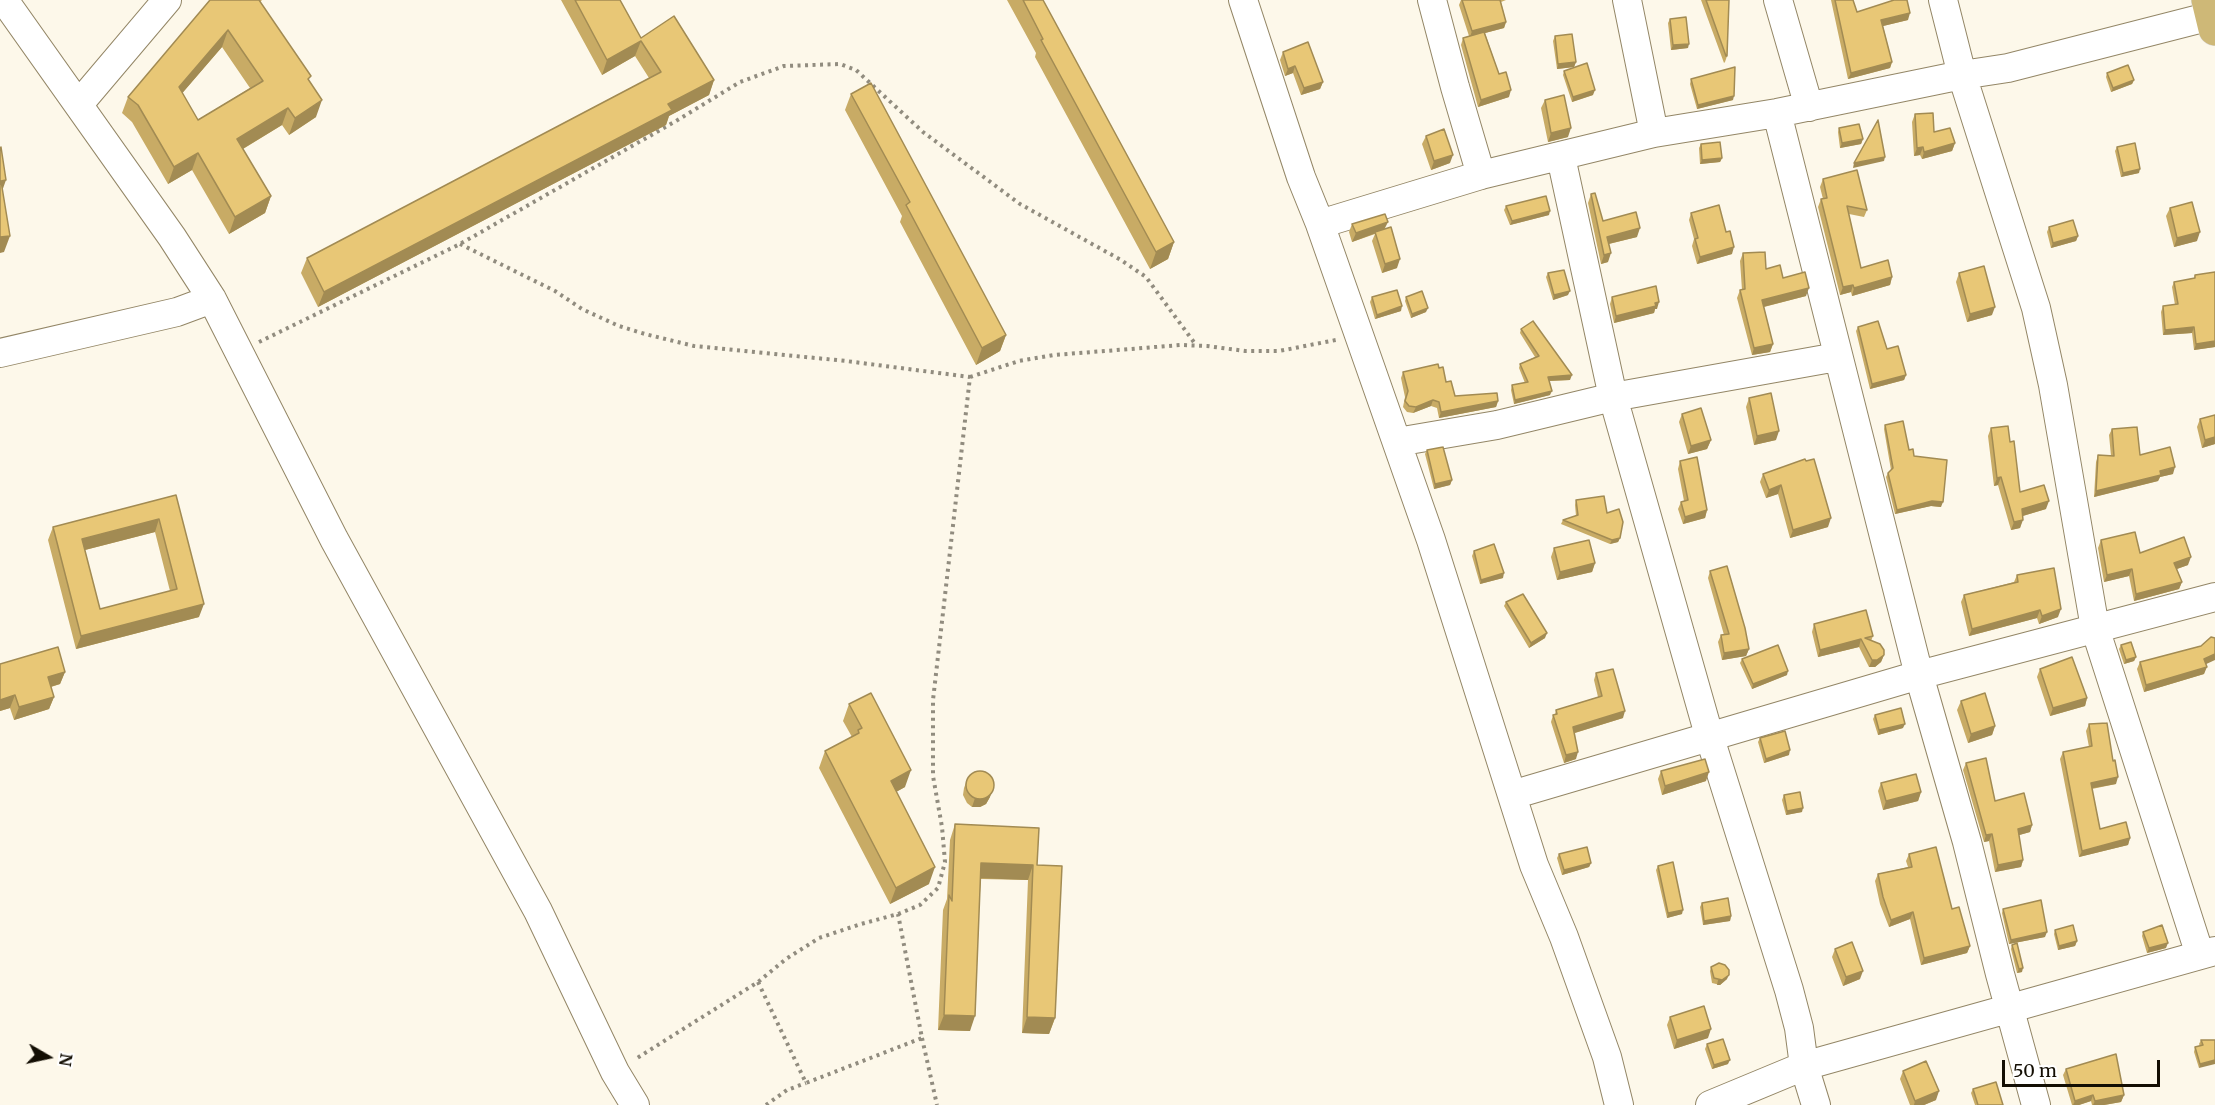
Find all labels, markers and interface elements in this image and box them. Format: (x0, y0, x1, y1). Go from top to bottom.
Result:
north arrow (18, 1027, 78, 1087)
scale bar (2005, 1048, 2162, 1086)
text: N (55, 1052, 77, 1068)
text: 50 m (2013, 1059, 2057, 1082)

